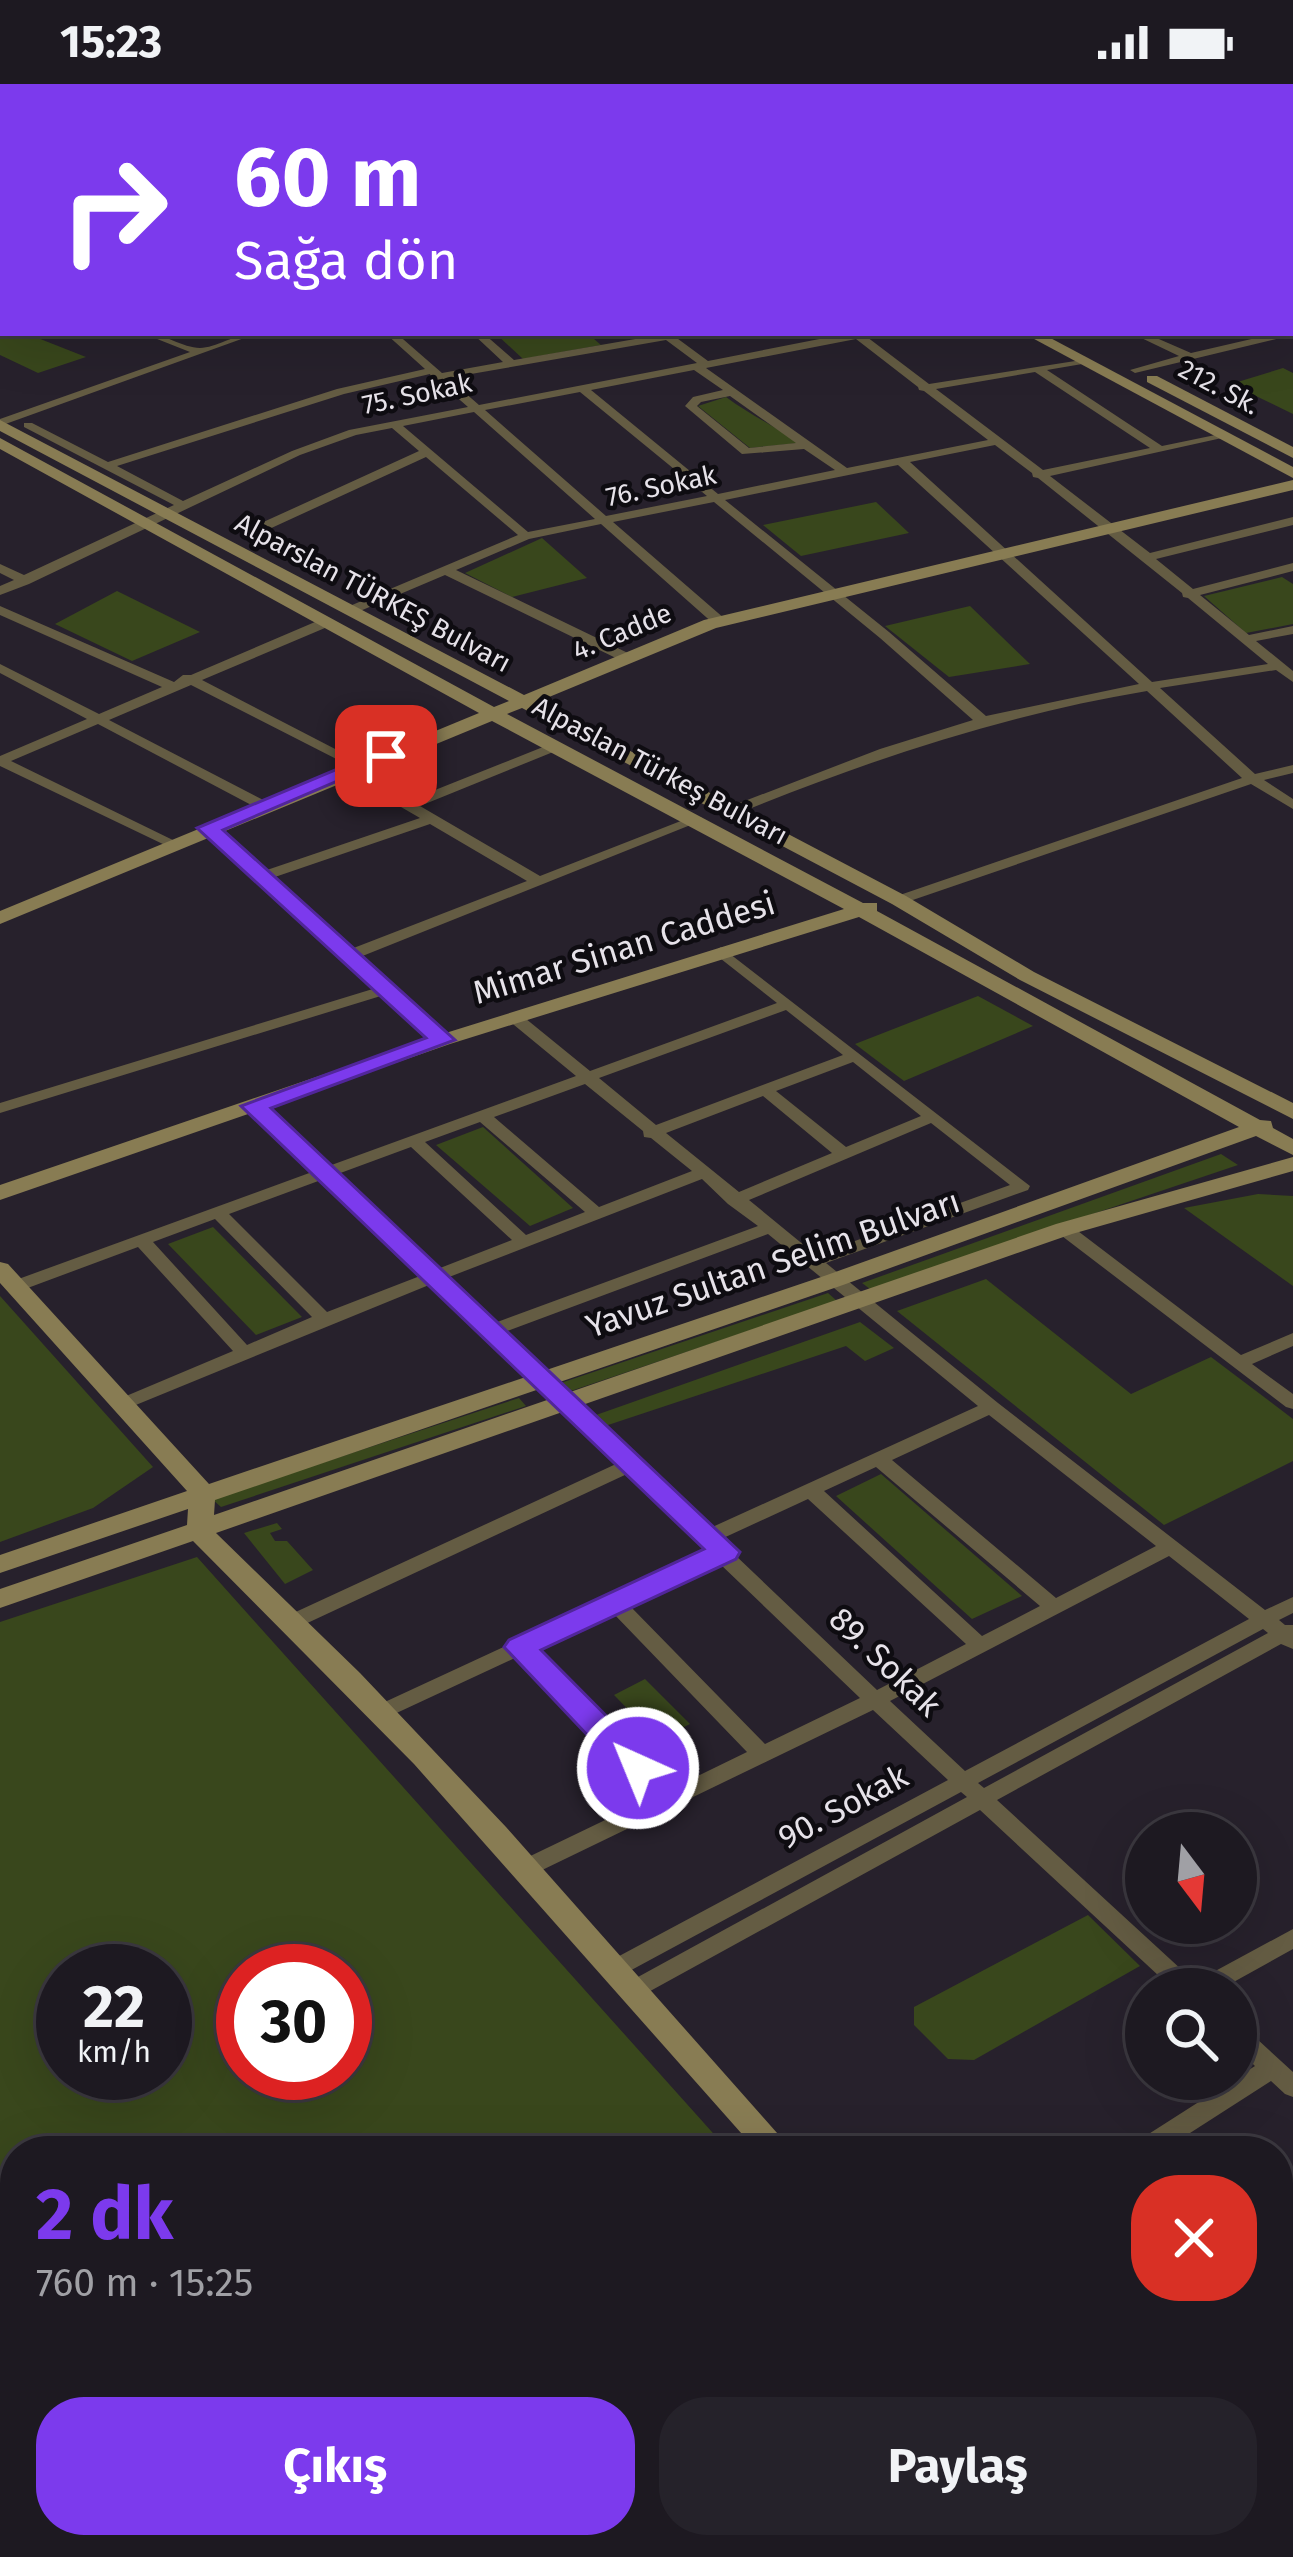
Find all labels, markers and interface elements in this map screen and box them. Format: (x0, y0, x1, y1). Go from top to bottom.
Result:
text: 15:23 (60, 15, 162, 69)
text: 60 m (234, 127, 421, 228)
icon: right (36, 132, 192, 288)
text: Sağa dön (234, 229, 458, 293)
street label: 212. Sk. (1173, 353, 1265, 421)
street label: 75. Sokak (359, 367, 475, 421)
street label: 76. Sokak (603, 459, 719, 513)
street label: Alparslan TÜRKEŞ Bulvarı (230, 506, 517, 679)
street label: 4. Cadde (568, 597, 676, 667)
street label: Alpaslan Türkeş Bulvarı (527, 690, 793, 852)
pin (335, 705, 437, 807)
icon: arrive (353, 723, 419, 789)
street label: Mimar Sinan Caddesi (468, 883, 780, 1013)
street label: Yavuz Sultan Selim Bulvarı (581, 1181, 965, 1347)
street label: 89. Sokak (821, 1599, 949, 1725)
position arrow (575, 1705, 701, 1831)
street label: 90. Sokak (771, 1756, 915, 1858)
north arrow (1125, 1812, 1257, 1944)
map controls (1125, 1812, 1257, 2100)
speed limit sign: 30 (216, 1944, 372, 2100)
button: search (1125, 1968, 1257, 2100)
text: 22 (83, 1971, 145, 2043)
text: km/h (77, 2034, 151, 2070)
text: 2 dk (36, 2172, 173, 2258)
button: close (1131, 2175, 1257, 2301)
text: 760 m · 15:25 (36, 2260, 253, 2306)
button: Çıkış (36, 2397, 635, 2535)
button: Paylaş (659, 2397, 1257, 2535)

